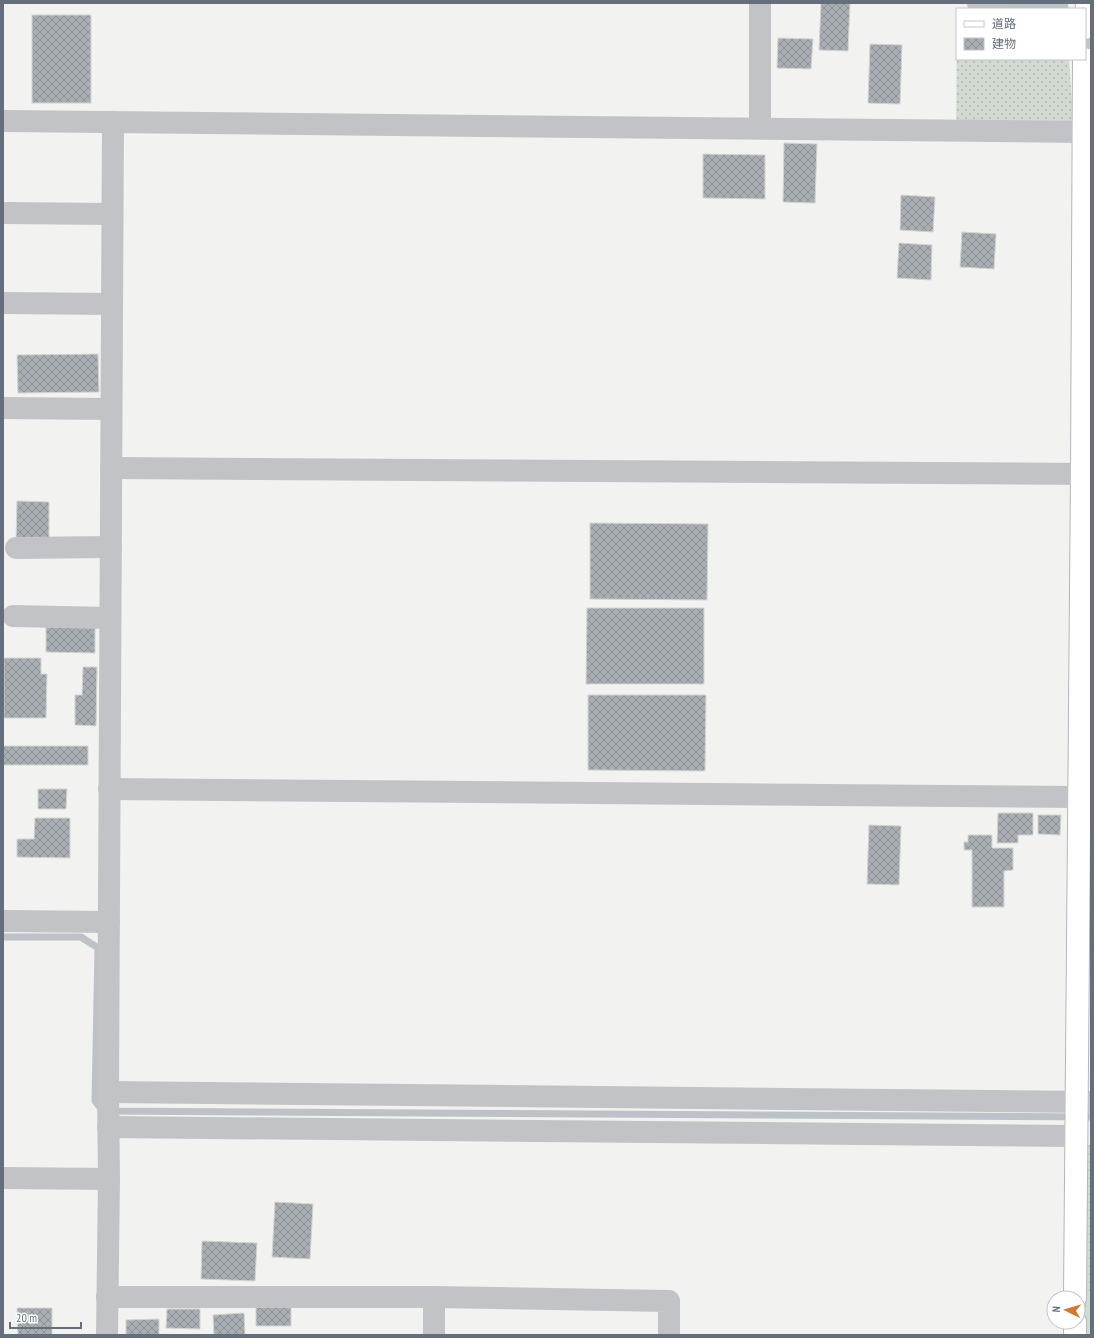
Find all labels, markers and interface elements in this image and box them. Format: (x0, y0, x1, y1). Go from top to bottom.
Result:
legend (956, 8, 1086, 60)
text: 道路 (992, 16, 1016, 31)
text: 建物 (992, 36, 1016, 51)
north arrow (1046, 1290, 1086, 1330)
scale bar (10, 1304, 81, 1330)
text: N (1049, 1306, 1063, 1313)
text: 20 m (16, 1310, 37, 1325)

